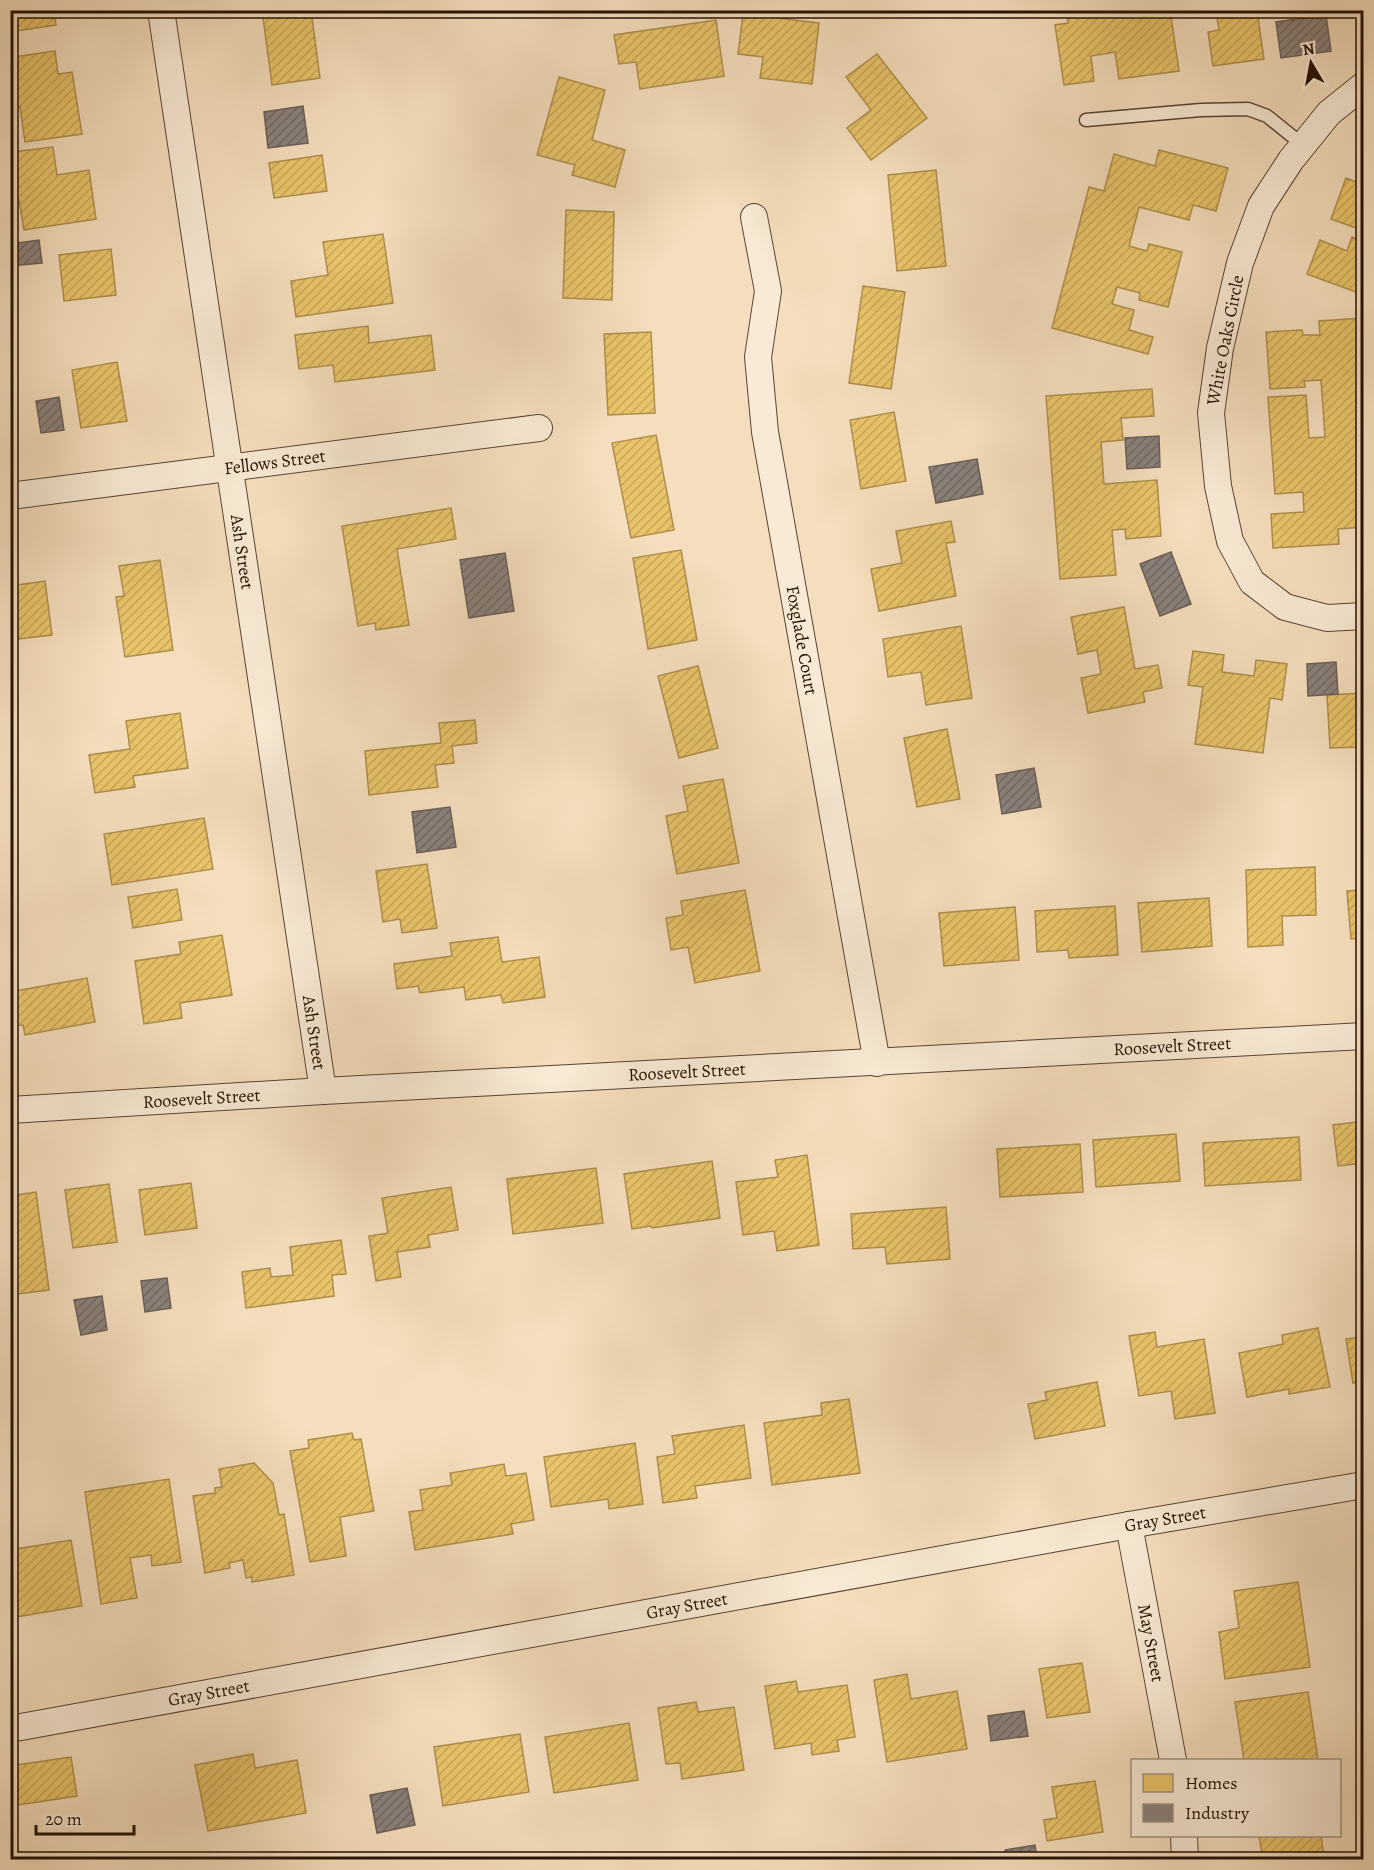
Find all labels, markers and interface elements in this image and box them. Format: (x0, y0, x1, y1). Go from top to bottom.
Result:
north arrow (1281, 33, 1341, 93)
text: N (1301, 37, 1317, 61)
street label: White Oaks Circle (1200, 273, 1249, 408)
street label: Fellows Street (223, 444, 327, 480)
street label: Ash Street (225, 512, 260, 591)
street label: Foxglade Court (780, 584, 823, 697)
street label: Ash Street (297, 993, 332, 1072)
street label: Roosevelt Street (1113, 1031, 1232, 1061)
street label: Roosevelt Street (627, 1057, 746, 1087)
street label: Roosevelt Street (142, 1083, 261, 1114)
street label: Gray Street (1122, 1500, 1208, 1538)
street label: Gray Street (644, 1586, 730, 1625)
street label: May Street (1132, 1602, 1170, 1684)
street label: Gray Street (166, 1674, 251, 1712)
legend (1131, 1759, 1341, 1837)
text: Homes (1185, 1771, 1237, 1795)
scale bar (36, 1798, 134, 1836)
text: Industry (1185, 1801, 1250, 1825)
text: 20 m (45, 1807, 82, 1831)

